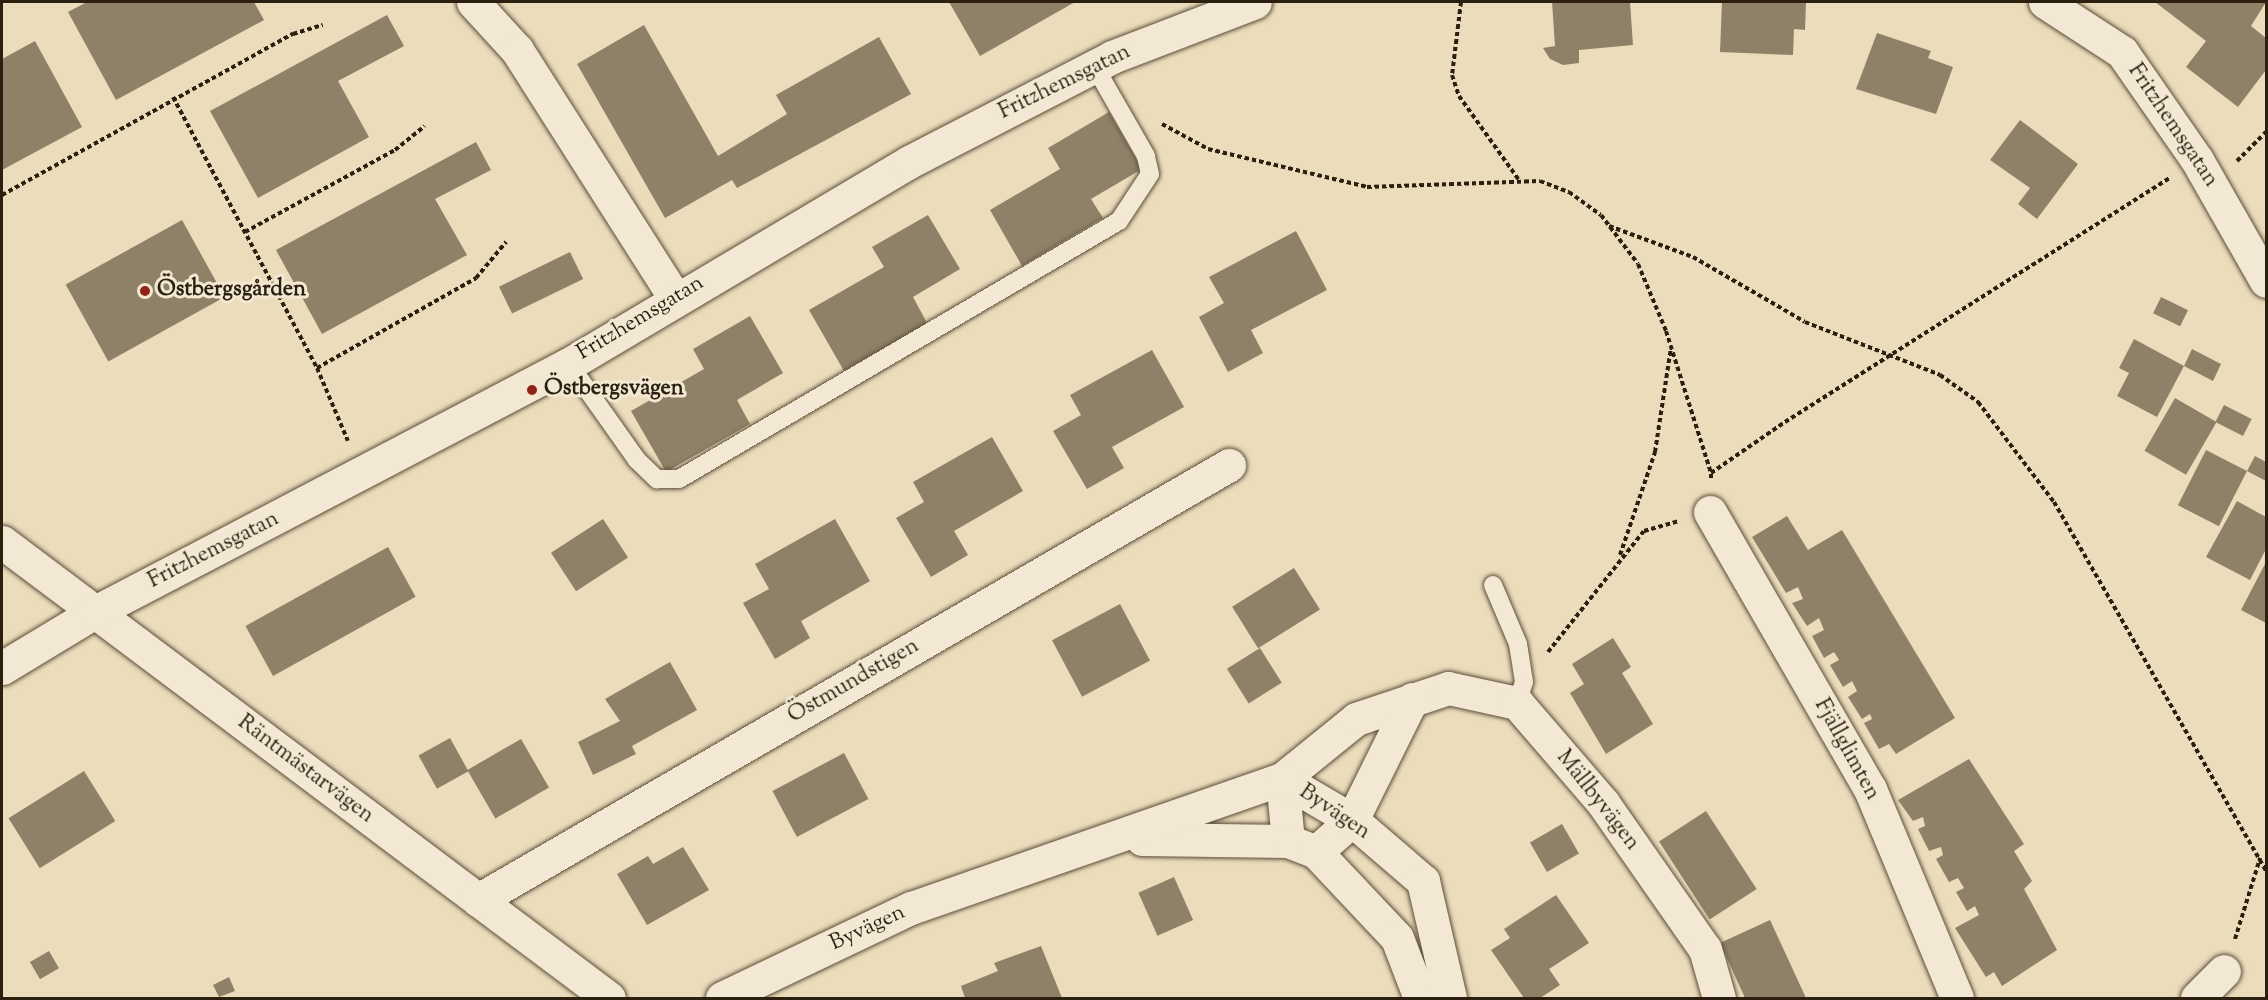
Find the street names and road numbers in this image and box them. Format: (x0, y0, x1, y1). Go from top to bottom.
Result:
street label: Fritzhemsgatan (995, 40, 1135, 126)
street label: Fritzhemsgatan (2121, 59, 2223, 193)
street label: Fritzhemsgatan (573, 271, 709, 367)
street label: Fritzhemsgatan (144, 507, 284, 595)
street label: Östmundstigen (784, 634, 924, 730)
street label: Fjällglimten (1807, 695, 1885, 805)
street label: Räntmästarvägen (232, 710, 378, 830)
street label: Mällbyvägen (1550, 745, 1644, 857)
street label: Byvägen (1293, 780, 1375, 846)
street label: Byvägen (826, 900, 910, 958)

